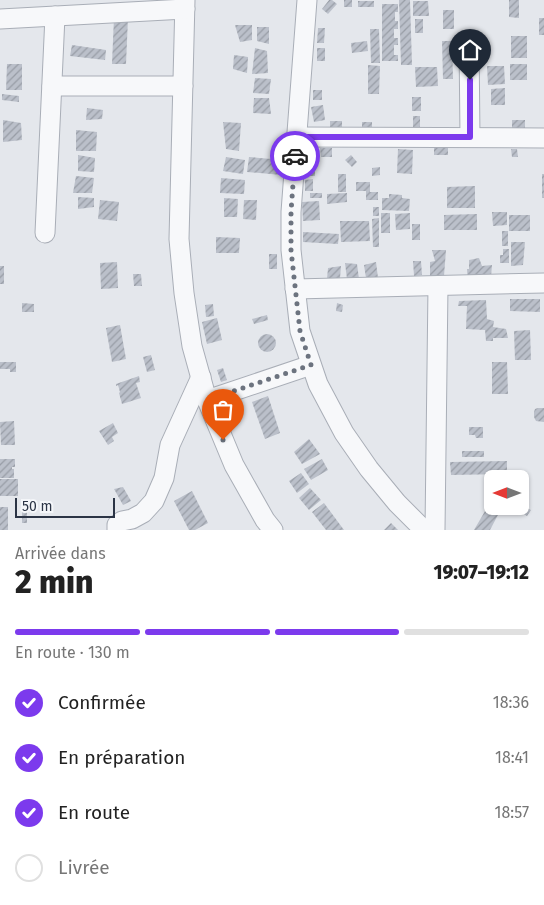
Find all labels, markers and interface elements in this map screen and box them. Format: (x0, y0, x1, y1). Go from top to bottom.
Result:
pin (449, 29, 491, 80)
icon: home (456, 36, 484, 64)
courier (270, 131, 320, 181)
icon: car (281, 142, 309, 170)
pin (202, 389, 244, 440)
icon: bag (209, 396, 237, 424)
north arrow (484, 470, 529, 515)
map controls (484, 470, 529, 515)
scale bar (15, 495, 115, 518)
text: 50 m (22, 498, 53, 515)
text: Arrivée dans (15, 544, 106, 563)
text: 19:07–19:12 (433, 561, 529, 584)
text: 2 min (15, 563, 93, 601)
text: En route · 130 m (15, 643, 130, 662)
icon: check (15, 689, 43, 717)
text: Confirmée (58, 691, 146, 714)
text: 18:36 (493, 693, 529, 712)
icon: check (15, 744, 43, 772)
text: En préparation (58, 746, 185, 769)
text: 18:41 (495, 748, 529, 767)
icon: check (15, 799, 43, 827)
text: En route (58, 801, 130, 824)
text: 18:57 (495, 803, 529, 822)
text: Livrée (58, 856, 110, 879)

